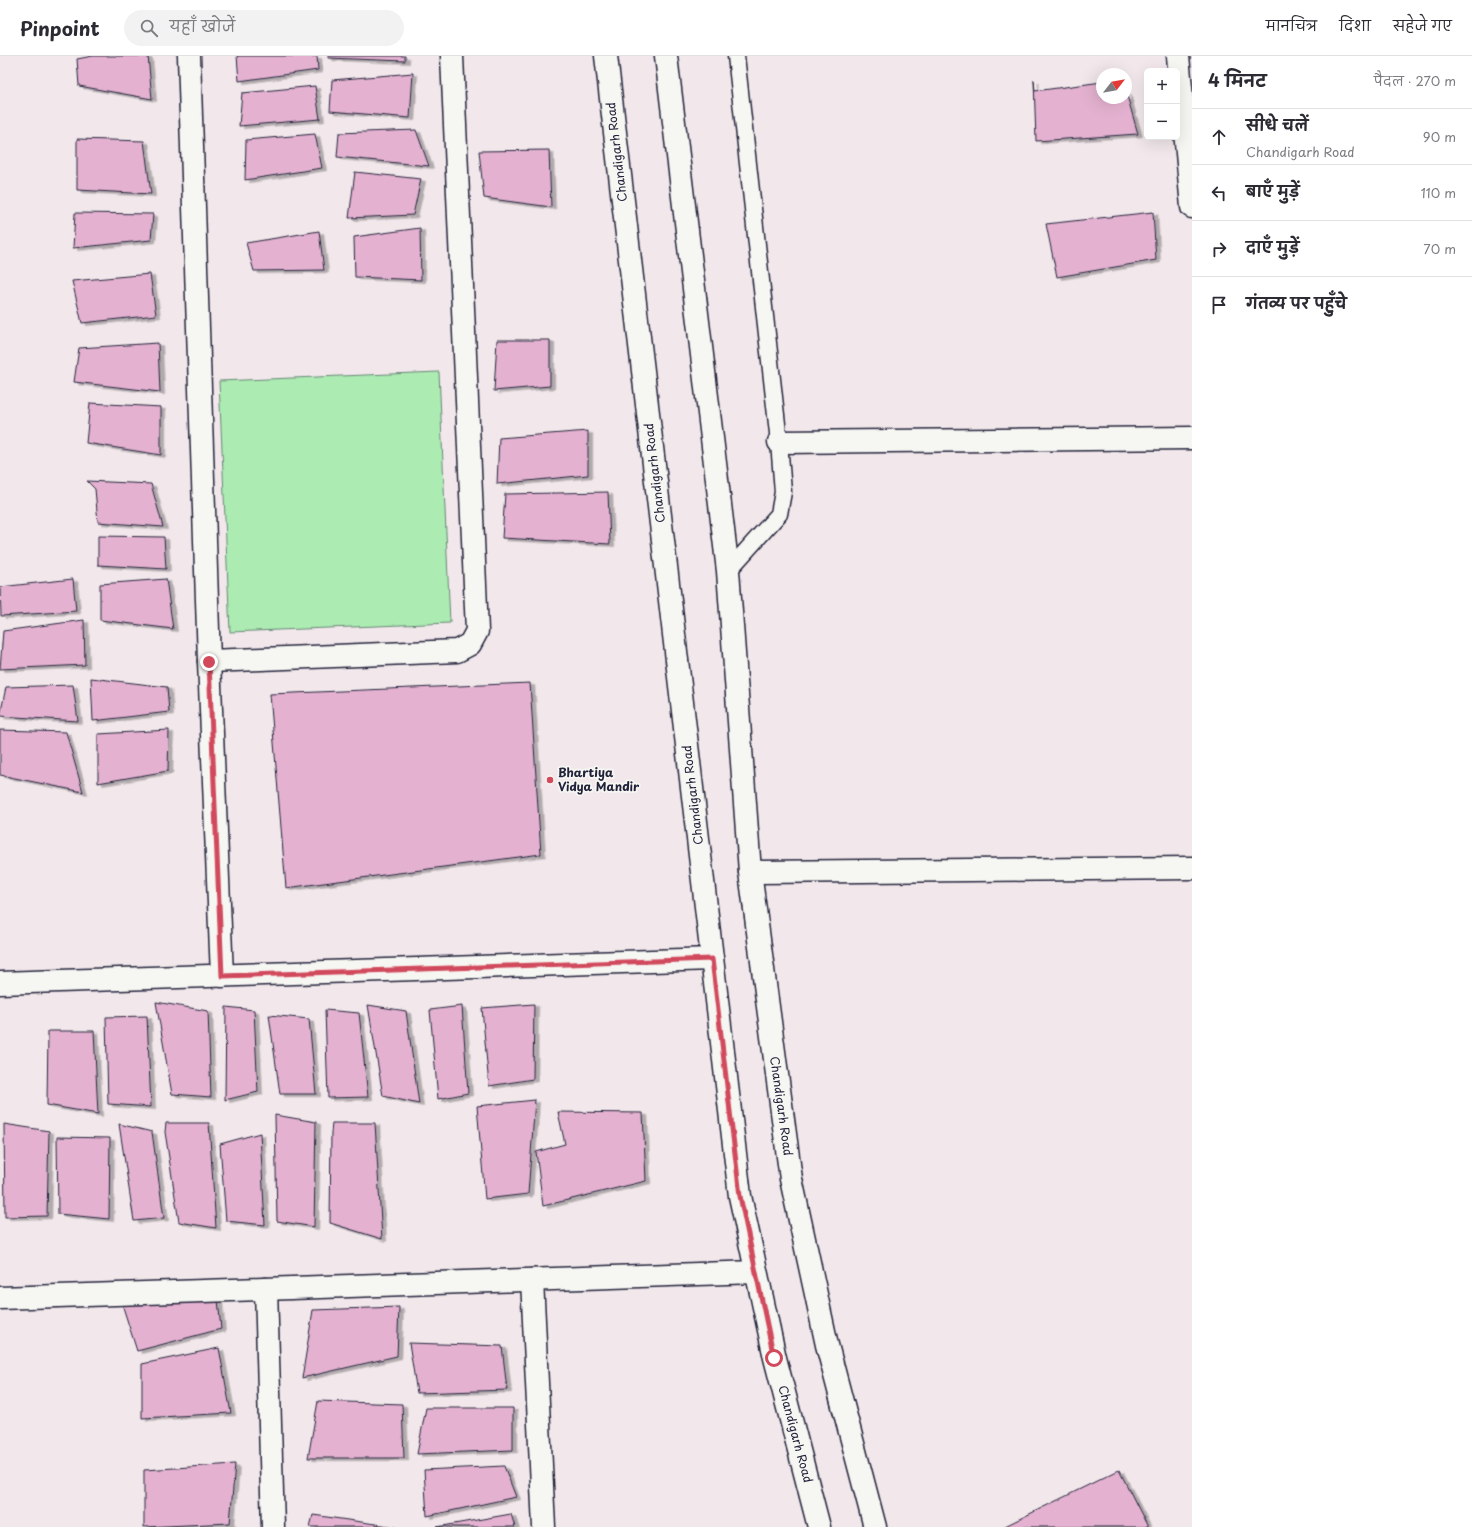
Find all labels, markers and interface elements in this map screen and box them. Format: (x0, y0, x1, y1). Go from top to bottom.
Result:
search box (124, 10, 404, 46)
text: Pinpoint (20, 14, 100, 42)
text: यहाँ खोजें (170, 14, 235, 37)
text: मानचित्र (1266, 15, 1317, 36)
text: दिशा (1339, 15, 1371, 36)
text: सहेजे गए (1393, 15, 1452, 36)
icon: search (138, 17, 160, 39)
text: 4 मिनट (1208, 67, 1266, 93)
north arrow (1096, 68, 1132, 104)
map controls (1144, 68, 1180, 140)
button: + (1144, 68, 1180, 104)
text: पैदल · 270 m (1374, 71, 1456, 90)
street label: Chandigarh Road (601, 101, 631, 203)
button: − (1144, 104, 1180, 140)
text: सीधे चलें (1246, 113, 1308, 136)
icon: ahead (1208, 126, 1230, 148)
text: 90 m (1423, 127, 1456, 146)
text: Chandigarh Road (1246, 142, 1355, 161)
text: बाएँ मुड़ें (1246, 179, 1300, 202)
icon: left (1208, 182, 1230, 204)
text: 110 m (1421, 183, 1456, 202)
text: दाएँ मुड़ें (1246, 235, 1299, 258)
icon: right (1208, 238, 1230, 260)
text: 70 m (1423, 239, 1456, 258)
text: गंतव्य पर पहुँचे (1246, 291, 1347, 314)
icon: arrive (1208, 294, 1230, 316)
street label: Chandigarh Road (639, 422, 669, 524)
route end (200, 653, 218, 671)
street label: Chandigarh Road (677, 744, 707, 846)
place label: Bhartiya Vidya Mandir (558, 763, 640, 795)
marker: Bhartiya Vidya Mandir (545, 775, 555, 785)
street label: Chandigarh Road (766, 1055, 798, 1157)
route start (765, 1349, 783, 1367)
street label: Chandigarh Road (774, 1383, 818, 1485)

